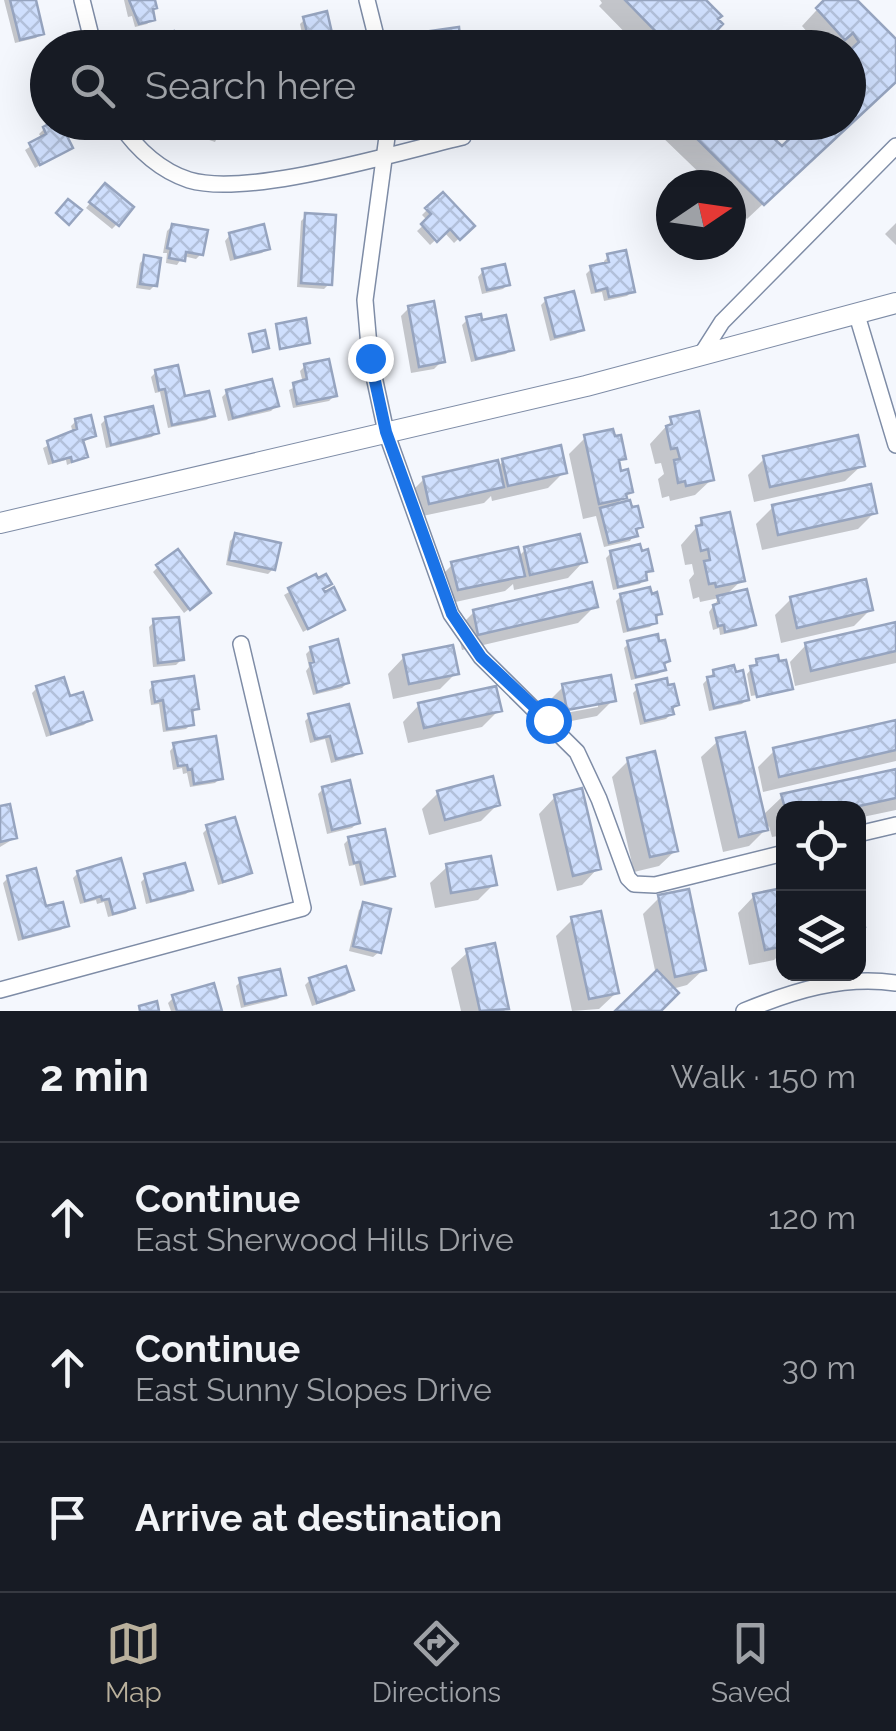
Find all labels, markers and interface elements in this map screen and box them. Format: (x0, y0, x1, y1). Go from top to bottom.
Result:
search box (30, 30, 866, 140)
icon: search (65, 58, 120, 113)
text: Search here (145, 63, 356, 108)
north arrow (656, 170, 746, 260)
route end (348, 336, 394, 382)
route start (526, 698, 572, 744)
map controls (776, 801, 866, 981)
button: locate (776, 801, 866, 891)
button: layers (776, 891, 866, 981)
text: 2 min (40, 1052, 149, 1101)
text: Walk · 150 m (670, 1058, 856, 1095)
text: Continue (135, 1176, 300, 1221)
icon: ahead (40, 1190, 95, 1245)
text: 120 m (768, 1199, 856, 1236)
text: East Sherwood Hills Drive (135, 1221, 514, 1258)
text: Continue (135, 1326, 300, 1371)
icon: ahead (40, 1340, 95, 1395)
text: 30 m (782, 1349, 856, 1386)
text: East Sunny Slopes Drive (135, 1371, 492, 1408)
icon: arrive (40, 1490, 95, 1545)
text: Arrive at destination (135, 1495, 502, 1540)
tab: Map (105, 1616, 162, 1709)
tab: Directions (372, 1616, 501, 1709)
tab: Saved (711, 1616, 791, 1709)

